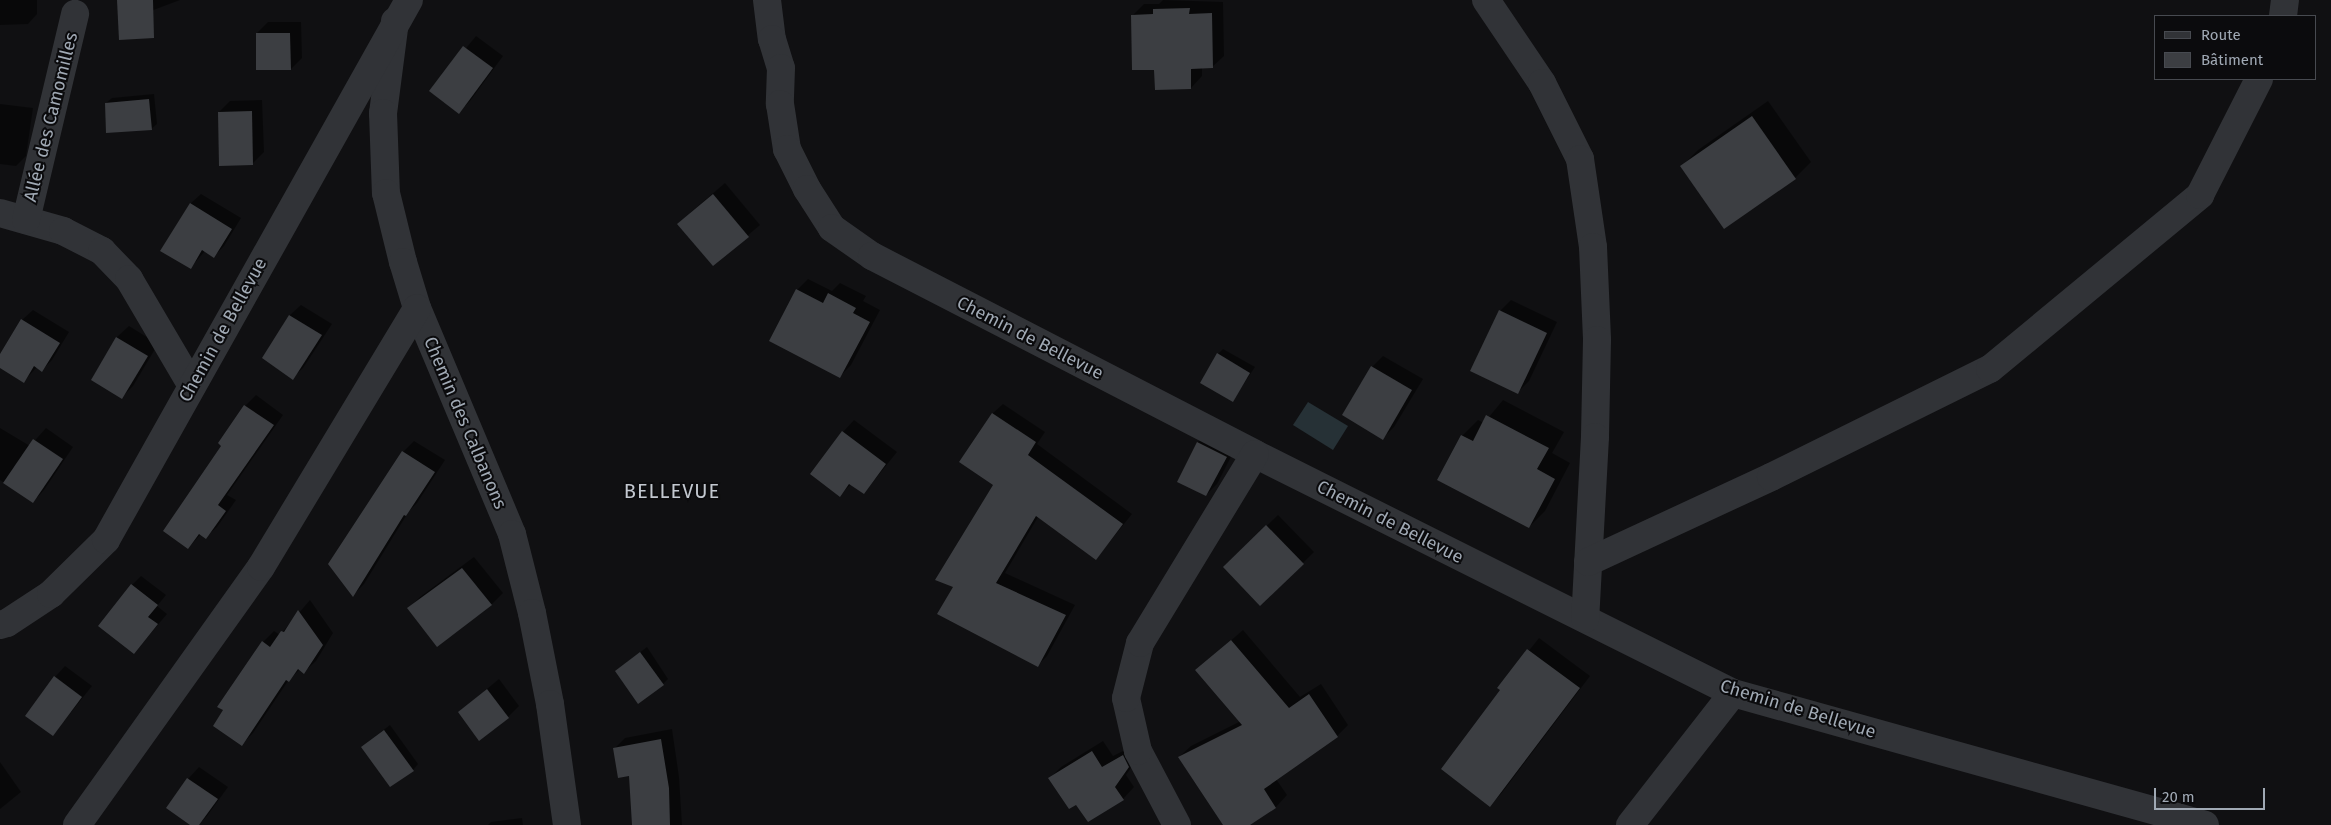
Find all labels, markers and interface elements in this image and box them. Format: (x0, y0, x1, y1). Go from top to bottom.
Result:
legend (2154, 15, 2316, 80)
text: Route (2201, 26, 2241, 44)
street label: Allée des Camomilles (20, 30, 82, 204)
text: Bâtiment (2201, 51, 2263, 69)
street label: Chemin de Bellevue (174, 254, 272, 406)
street label: Chemin de Bellevue (953, 292, 1107, 384)
street label: Chemin des Calbanons (419, 334, 511, 512)
street label: Chemin de Bellevue (1313, 476, 1467, 568)
district label: BELLEVUE (623, 479, 721, 503)
street label: Chemin de Bellevue (1718, 675, 1878, 743)
scale bar (2156, 778, 2267, 810)
text: 20 m (2162, 788, 2195, 806)

